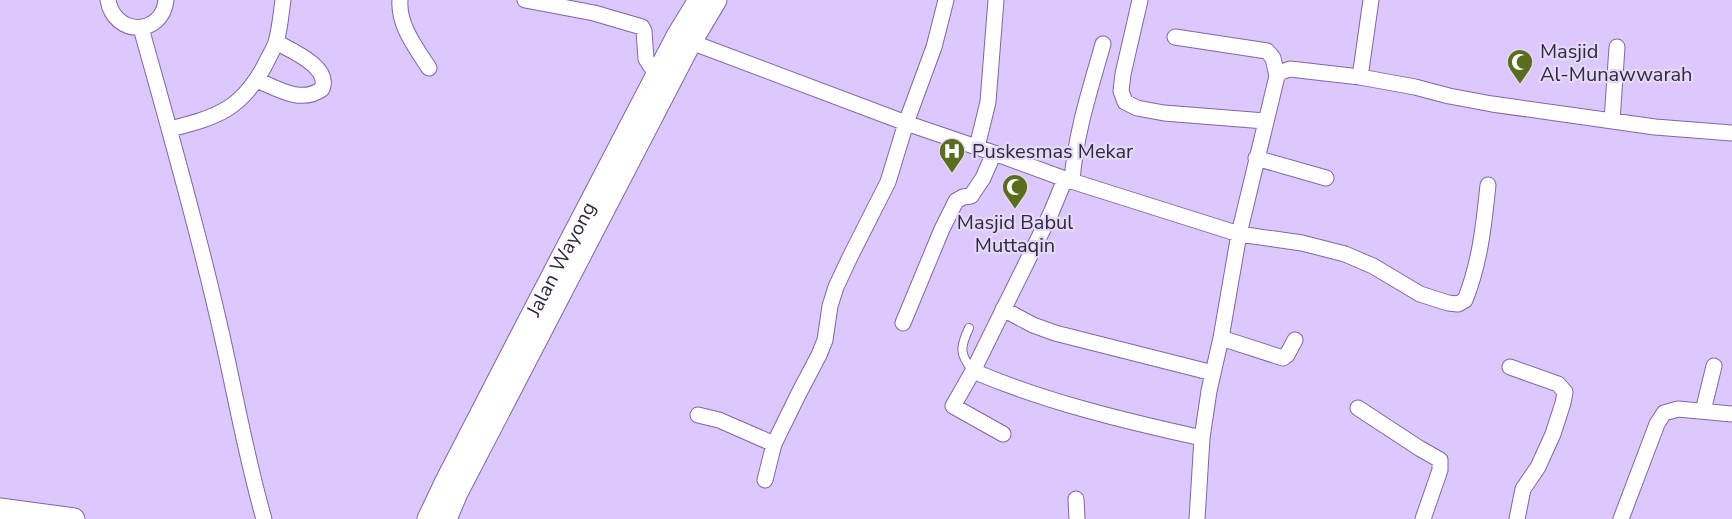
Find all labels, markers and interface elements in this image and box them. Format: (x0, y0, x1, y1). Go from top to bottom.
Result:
place label: Masjid Al-Munawwarah (1540, 38, 1692, 88)
mosque icon: Masjid Al-Munawwarah (1505, 47, 1535, 85)
hospital icon: Puskesmas Mekar (937, 136, 967, 174)
place label: Puskesmas Mekar (972, 138, 1133, 165)
mosque icon: Masjid Babul Muttaqin (1000, 172, 1030, 210)
street label: Jalan Wayong (519, 197, 602, 322)
place label: Masjid Babul Muttaqin (957, 209, 1073, 259)

